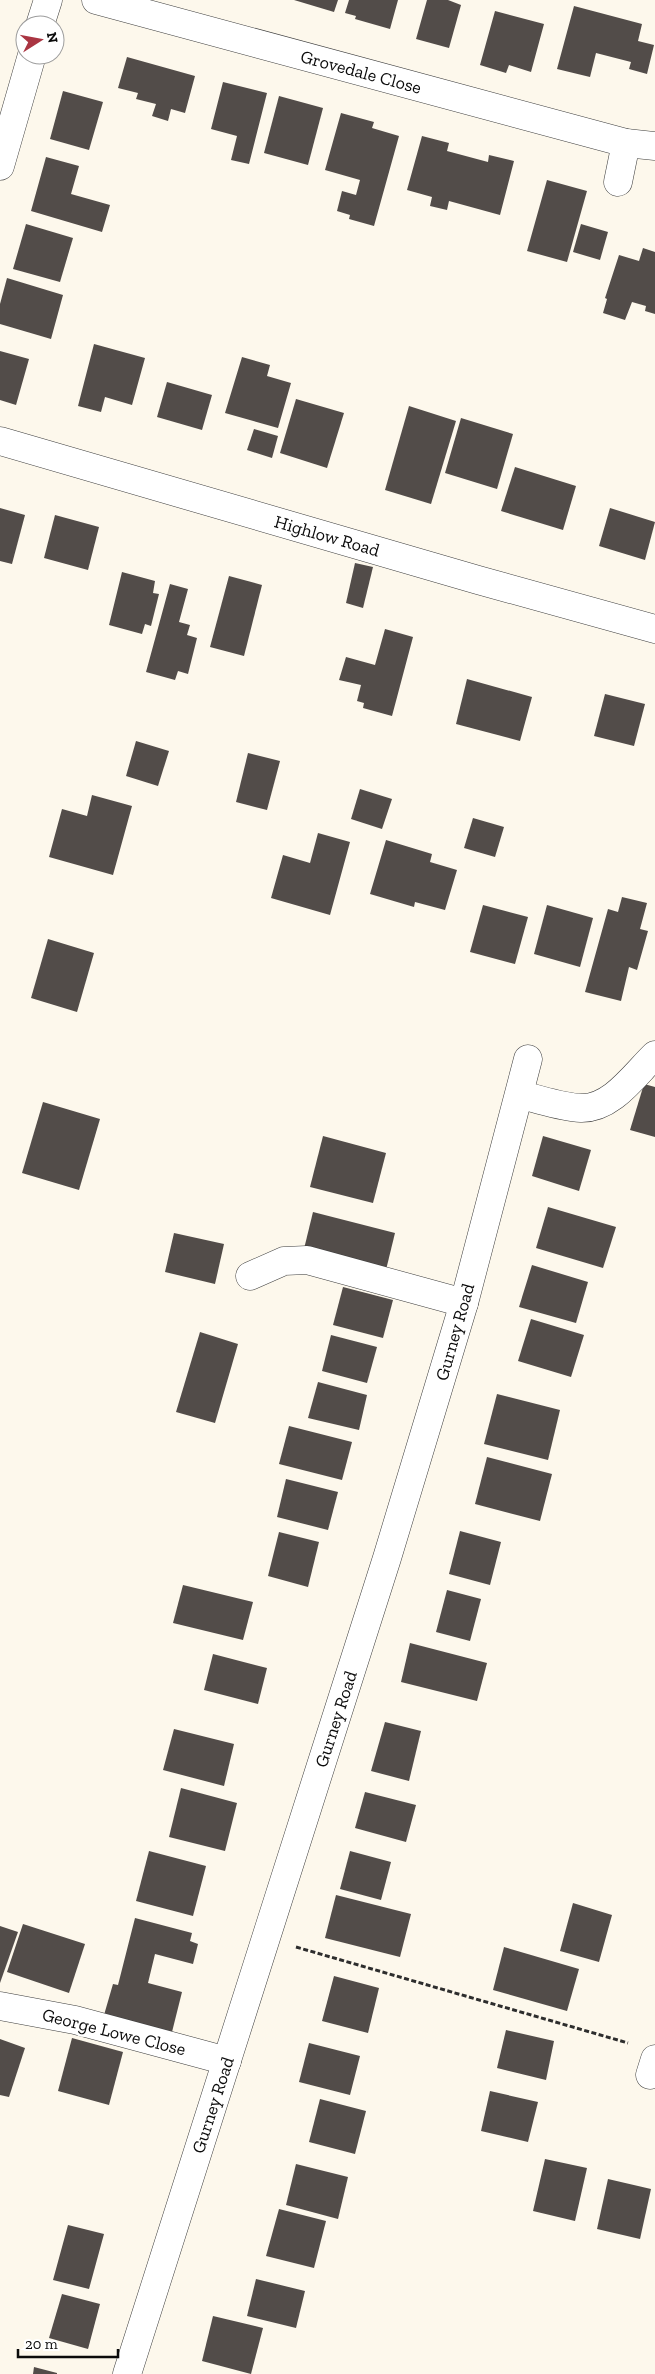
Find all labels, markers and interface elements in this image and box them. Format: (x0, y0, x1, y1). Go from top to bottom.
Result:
north arrow (15, 15, 65, 65)
text: N (43, 31, 62, 45)
street label: Grovedale Close (298, 45, 424, 99)
street label: Highlow Road (272, 510, 382, 562)
street label: Gurney Road (431, 1281, 479, 1383)
street label: Gurney Road (310, 1668, 362, 1770)
street label: George Lowe Close (40, 2004, 188, 2060)
street label: Gurney Road (187, 2054, 239, 2156)
scale bar (18, 2326, 118, 2358)
text: 20 m (25, 2335, 58, 2353)

